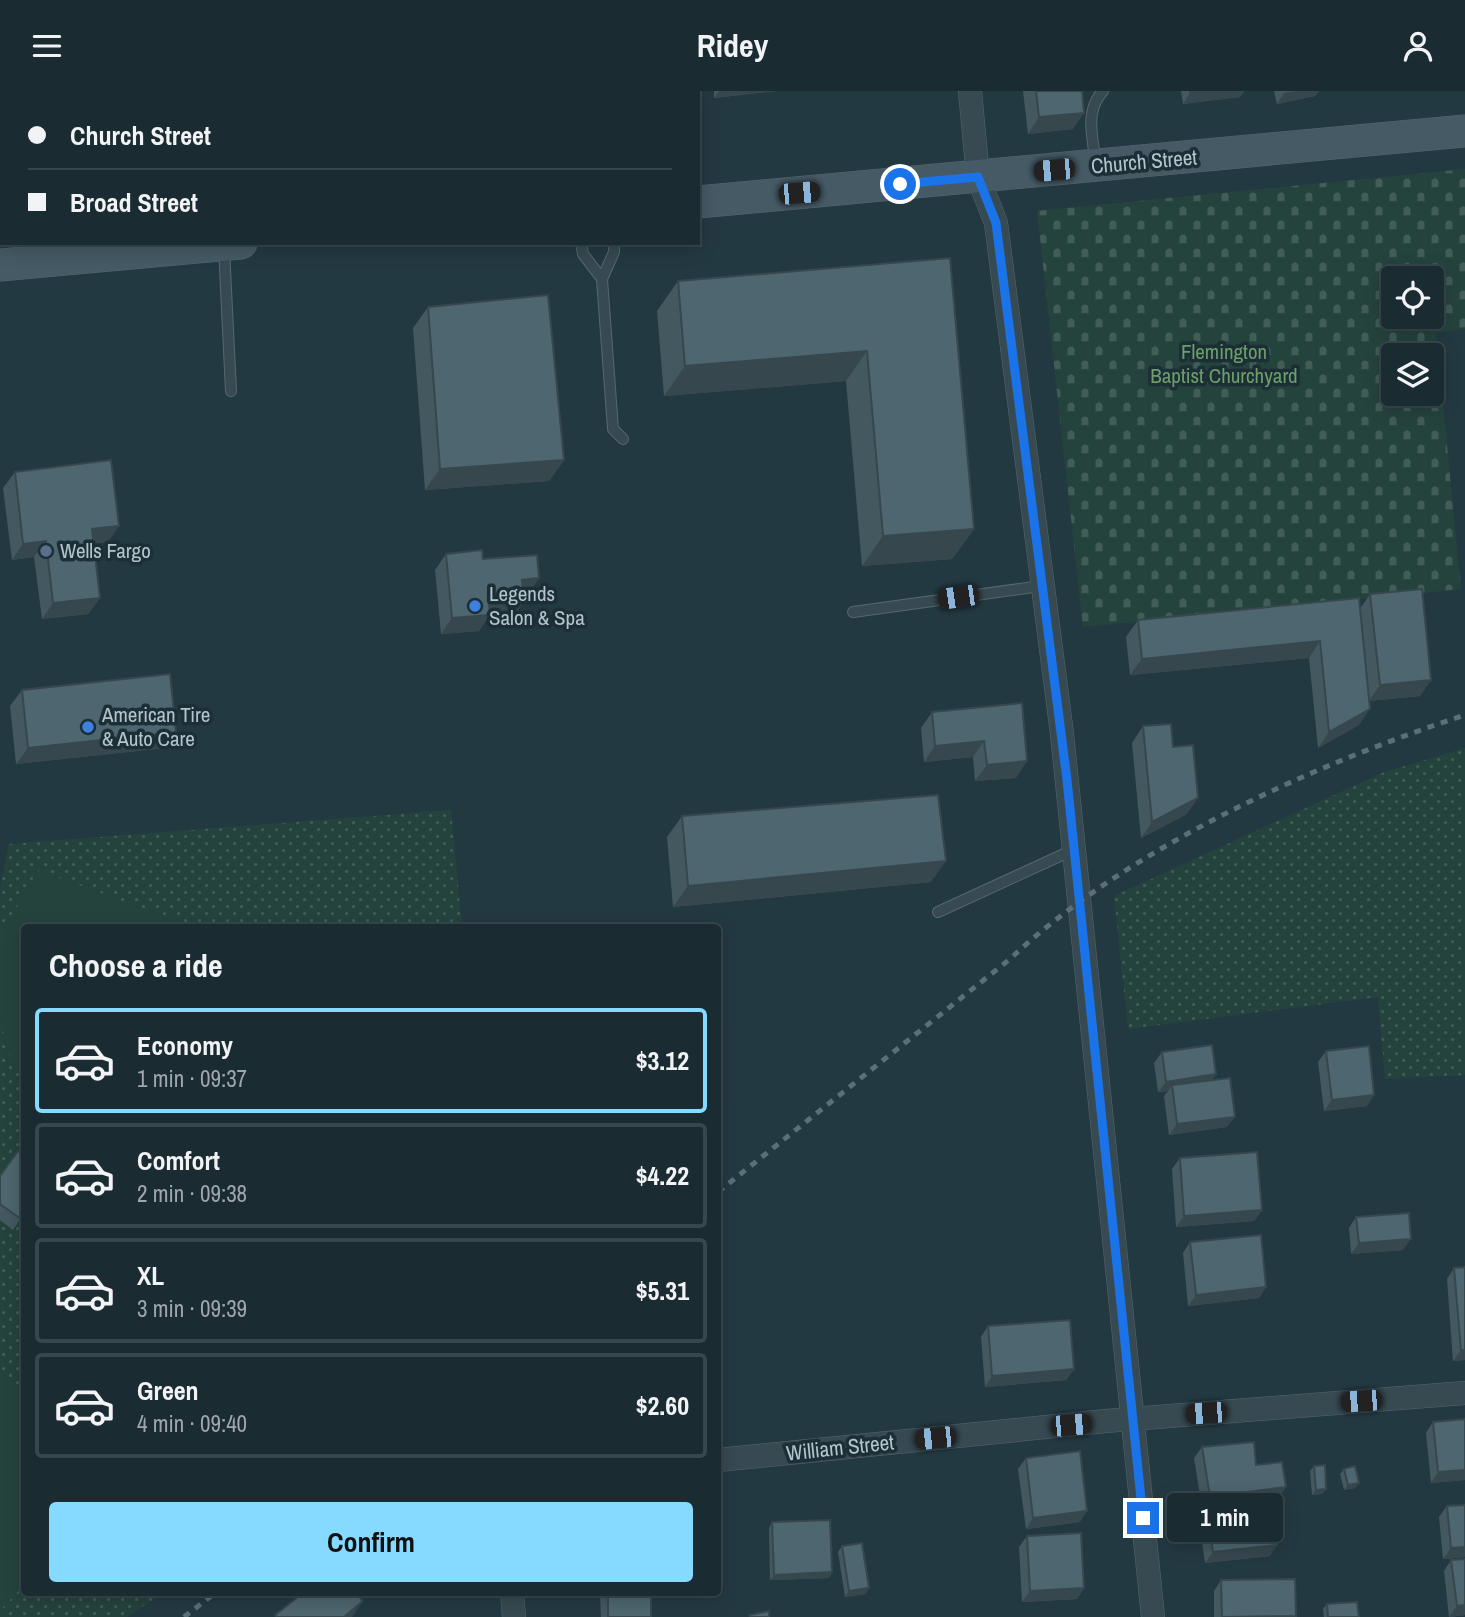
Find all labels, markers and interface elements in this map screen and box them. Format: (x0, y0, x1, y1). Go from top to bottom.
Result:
text: Ridey (697, 24, 768, 67)
icon: menu (28, 27, 66, 65)
icon: person (1399, 27, 1437, 65)
text: Church Street (70, 118, 211, 153)
street label: Church Street (1090, 142, 1198, 181)
car (1033, 158, 1076, 182)
route start (884, 168, 916, 200)
car (778, 181, 821, 205)
text: Broad Street (70, 185, 198, 220)
map controls (1381, 266, 1444, 406)
button: locate (1381, 266, 1444, 329)
park label: Flemington Baptist Churchyard (1150, 337, 1298, 390)
button: layers (1381, 343, 1444, 406)
place label: Wells Fargo (60, 536, 151, 565)
marker: Wells Fargo (38, 543, 54, 559)
place label: Legends Salon & Spa (489, 579, 585, 632)
car (936, 584, 981, 610)
marker: Legends Salon & Spa (467, 598, 483, 614)
place label: American Tire & Auto Care (101, 700, 210, 753)
marker: American Tire & Auto Care (80, 719, 96, 735)
text: Choose a ride (49, 944, 223, 987)
text: Economy (137, 1028, 233, 1063)
icon: car (53, 1029, 116, 1092)
text: $3.12 (636, 1043, 689, 1078)
text: 1 min · 09:37 (137, 1063, 247, 1094)
text: Comfort (137, 1143, 220, 1178)
icon: car (53, 1144, 116, 1207)
text: $4.22 (636, 1158, 689, 1193)
text: 2 min · 09:38 (137, 1178, 247, 1209)
text: XL (137, 1258, 164, 1293)
icon: car (53, 1259, 116, 1322)
text: $5.31 (636, 1273, 689, 1308)
text: 3 min · 09:39 (137, 1293, 247, 1324)
text: Green (137, 1373, 199, 1408)
icon: car (53, 1374, 116, 1437)
text: $2.60 (636, 1388, 689, 1423)
car (1340, 1389, 1383, 1413)
car (1185, 1401, 1228, 1425)
text: 4 min · 09:40 (137, 1408, 247, 1439)
car (1050, 1413, 1093, 1437)
car (914, 1425, 957, 1451)
street label: William Street (785, 1427, 895, 1468)
callout: 1 min (1168, 1493, 1283, 1543)
button: Confirm (49, 1502, 693, 1582)
route end (1127, 1502, 1159, 1534)
text: 1 min (1200, 1502, 1250, 1533)

